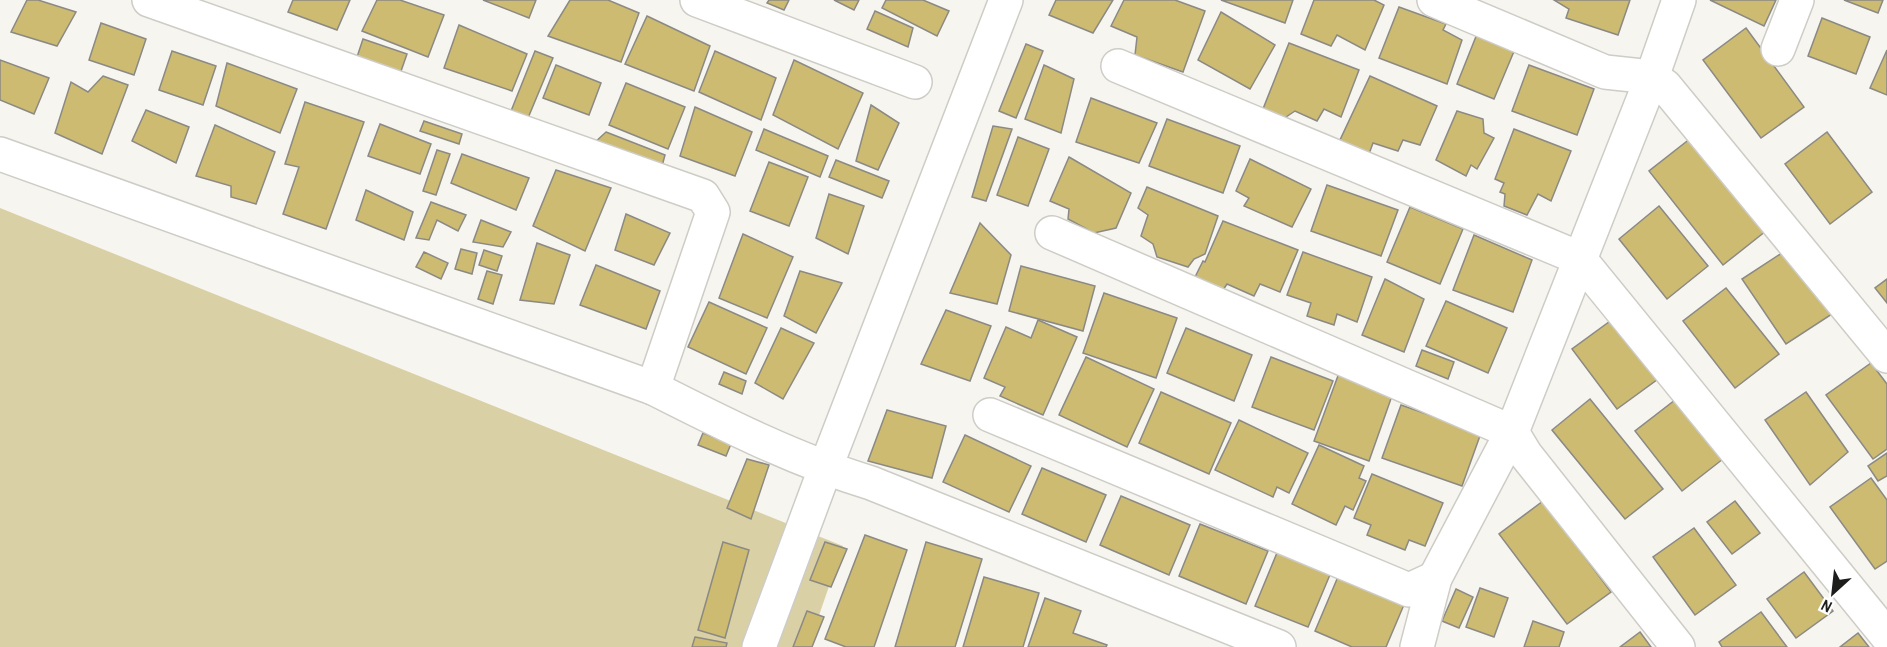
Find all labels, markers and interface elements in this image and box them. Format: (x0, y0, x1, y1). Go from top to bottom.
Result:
north arrow (1803, 563, 1863, 623)
text: N (1817, 594, 1835, 618)

